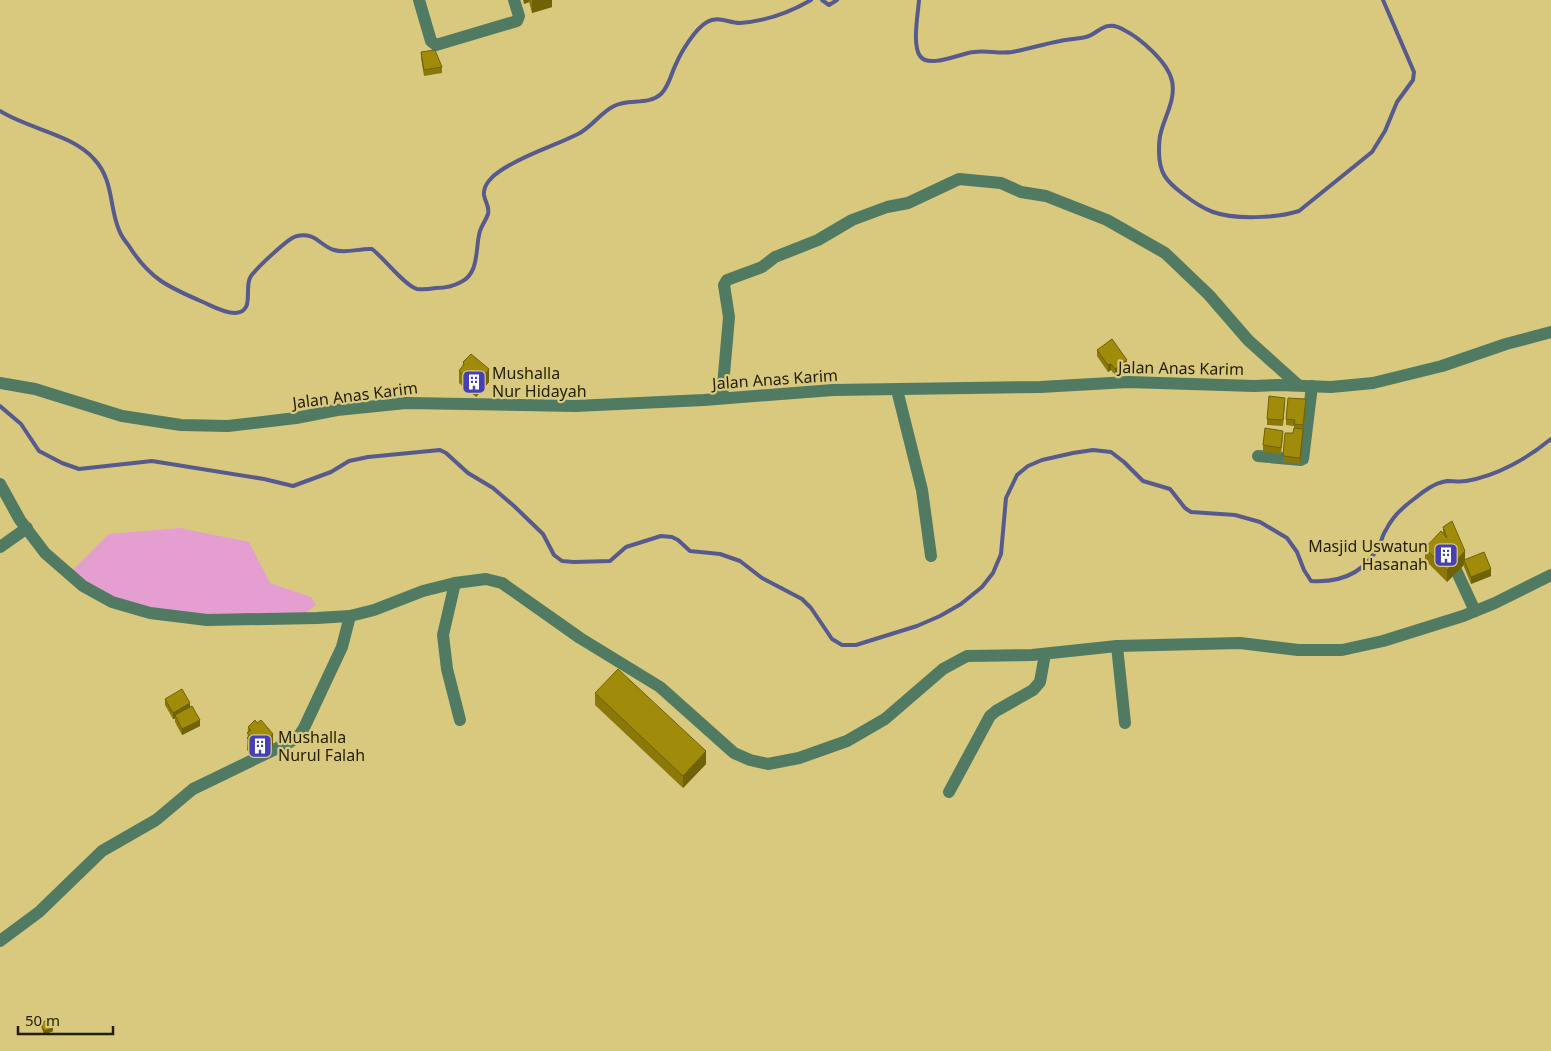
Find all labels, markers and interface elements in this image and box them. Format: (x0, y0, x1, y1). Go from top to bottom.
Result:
street label: Jalan Anas Karim (1116, 356, 1244, 380)
place label: Mushalla Nur Hidayah (492, 362, 587, 402)
street label: Jalan Anas Karim (709, 364, 839, 395)
building icon: Mushalla Nur Hidayah (461, 369, 487, 395)
street label: Jalan Anas Karim (289, 376, 419, 414)
place label: Masjid Uswatun Hasanah (1308, 535, 1428, 575)
building icon: Masjid Uswatun Hasanah (1433, 542, 1459, 568)
place label: Mushalla Nurul Falah (278, 726, 365, 766)
building icon: Mushalla Nurul Falah (247, 733, 273, 759)
scale bar (18, 1004, 112, 1036)
text: 50 m (25, 1010, 60, 1030)

